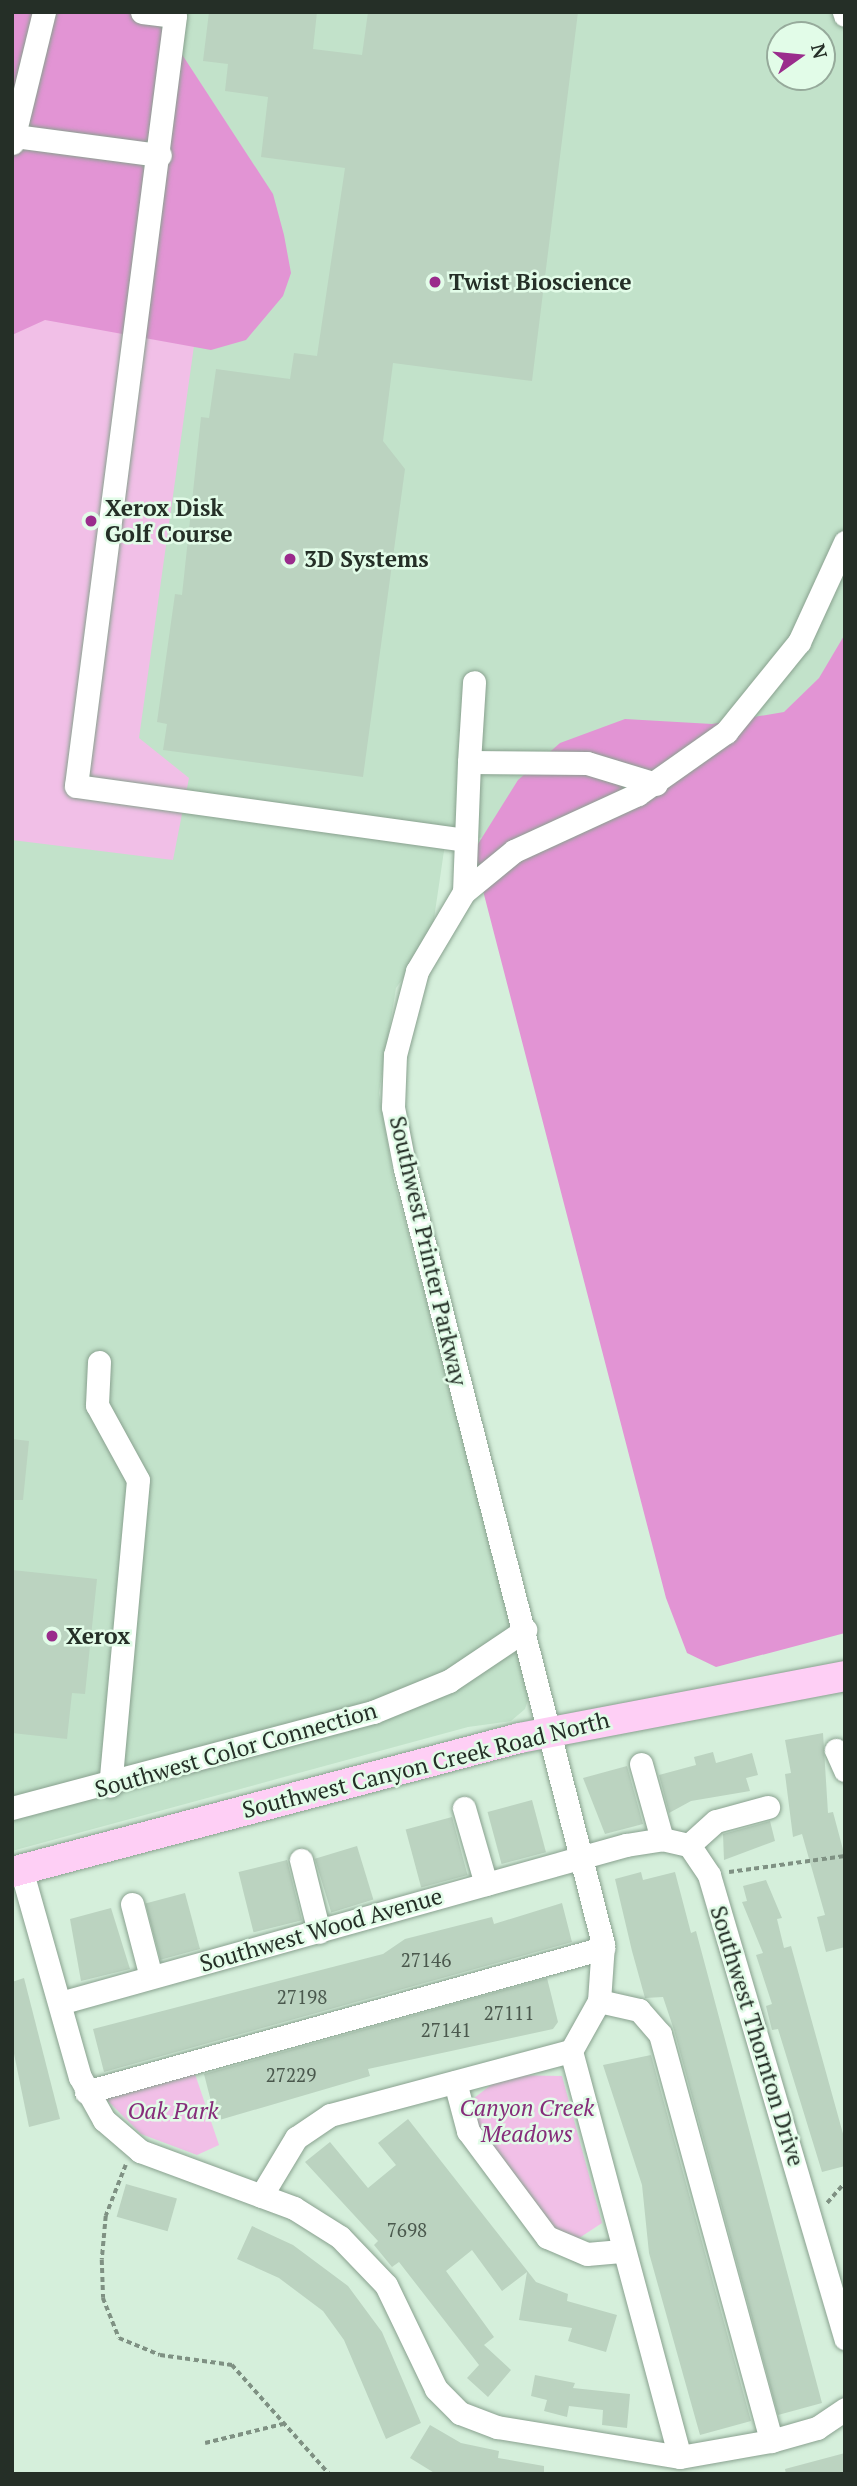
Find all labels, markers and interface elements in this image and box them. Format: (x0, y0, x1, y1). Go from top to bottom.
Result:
north arrow (766, 21, 836, 91)
text: N (806, 41, 834, 61)
place label: Twist Bioscience (449, 268, 631, 296)
marker: Twist Bioscience (427, 274, 443, 290)
place label: Xerox Disk Golf Course (105, 494, 233, 548)
marker: Xerox Disk Golf Course (83, 513, 99, 529)
place label: 3D Systems (304, 545, 429, 573)
marker: 3D Systems (282, 551, 298, 567)
street label: Southwest Printer Parkway (384, 1113, 472, 1389)
place label: Xerox (66, 1622, 130, 1650)
marker: Xerox (44, 1628, 60, 1644)
street label: Southwest Color Connection (92, 1697, 380, 1803)
street label: Southwest Canyon Creek Road North (240, 1706, 612, 1824)
street label: Southwest Wood Avenue (196, 1882, 446, 1978)
street label: Southwest Thornton Drive (704, 1903, 810, 2169)
house number: 27146 (401, 1949, 451, 1971)
house number: 27198 (277, 1986, 327, 2008)
house number: 27111 (484, 2002, 534, 2024)
house number: 27141 (421, 2019, 471, 2041)
house number: 27229 (266, 2064, 316, 2086)
park label: Canyon Creek Meadows (460, 2094, 594, 2148)
park label: Oak Park (127, 2097, 219, 2125)
house number: 7698 (387, 2219, 427, 2241)

